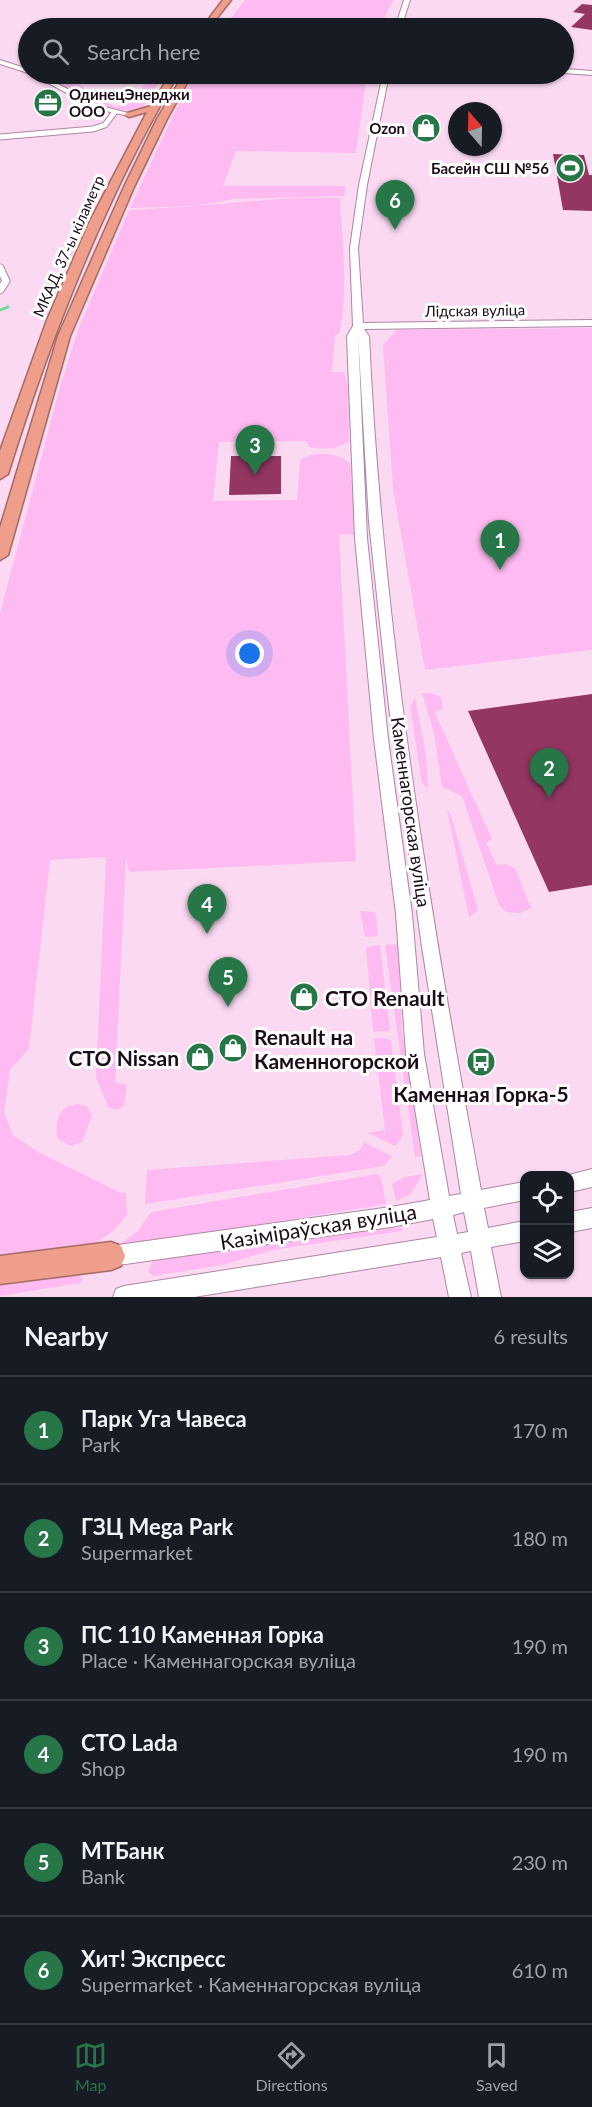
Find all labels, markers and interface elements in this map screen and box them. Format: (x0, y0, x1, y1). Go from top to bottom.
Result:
search box (18, 18, 574, 84)
icon: search (39, 35, 72, 68)
text: Search here (87, 38, 200, 65)
place label: ОдинецЭнерджи ООО (69, 85, 190, 120)
office icon: ОдинецЭнерджи ООО (32, 87, 64, 119)
north arrow (448, 102, 502, 156)
shop icon: Ozon (410, 112, 442, 144)
place label: Ozon (369, 119, 405, 137)
sports icon: Басейн СШ №56 (554, 152, 586, 184)
place label: Басейн СШ №56 (431, 159, 549, 177)
street label: МКАД, 37-ы кіламетр (29, 172, 107, 320)
pin: 6 (376, 180, 414, 230)
street label: Лідская вуліца (424, 300, 525, 320)
pin: 3 (236, 426, 274, 475)
pin: 1 (480, 520, 520, 570)
your location (235, 639, 264, 668)
street label: Каменнагорская вуліца (387, 716, 435, 908)
pin: 2 (530, 748, 568, 798)
pin: 4 (188, 884, 226, 934)
pin: 5 (208, 958, 248, 1007)
shop icon: СТО Renault (288, 981, 320, 1013)
place label: СТО Renault (325, 985, 445, 1010)
place label: Renault на Каменногорской (254, 1024, 419, 1073)
shop icon: Renault на Каменногорской (217, 1032, 249, 1064)
shop icon: СТО Nissan (184, 1041, 216, 1073)
place label: СТО Nissan (69, 1045, 179, 1070)
bus stop icon: Каменная Горка-5 (465, 1046, 497, 1078)
place label: Каменная Горка-5 (393, 1081, 569, 1106)
map controls (520, 1171, 574, 1279)
button: locate (520, 1171, 574, 1225)
street label: Казіміраўская вуліца (218, 1198, 418, 1254)
button: layers (520, 1225, 574, 1279)
text: Nearby (24, 1320, 109, 1352)
text: 6 results (493, 1324, 568, 1348)
text: Парк Уга Чавеса (81, 1405, 247, 1432)
text: 1 (38, 1418, 49, 1442)
text: 170 m (512, 1418, 568, 1442)
text: Park (81, 1432, 120, 1456)
text: ГЗЦ Mega Park (81, 1513, 233, 1540)
text: 2 (38, 1526, 49, 1550)
text: 180 m (512, 1526, 568, 1550)
text: Supermarket (81, 1540, 193, 1564)
text: ПС 110 Каменная Горка (81, 1621, 324, 1648)
text: 3 (38, 1634, 49, 1658)
text: 190 m (512, 1634, 568, 1658)
text: Place · Каменнагорская вуліца (81, 1648, 356, 1672)
text: СТО Lada (81, 1729, 178, 1756)
text: 4 (38, 1742, 49, 1766)
text: 190 m (512, 1742, 568, 1766)
text: Shop (81, 1756, 125, 1780)
text: МТБанк (81, 1837, 164, 1864)
text: 5 (38, 1850, 49, 1874)
text: 230 m (512, 1850, 568, 1874)
text: Bank (81, 1864, 125, 1888)
text: Хит! Экспресс (81, 1945, 226, 1972)
text: 6 (38, 1958, 49, 1982)
text: 610 m (512, 1958, 568, 1982)
text: Supermarket · Каменнагорская вуліца (81, 1972, 421, 1996)
tab: Map (74, 2039, 107, 2094)
tab: Directions (255, 2039, 328, 2094)
tab: Saved (476, 2039, 518, 2094)

